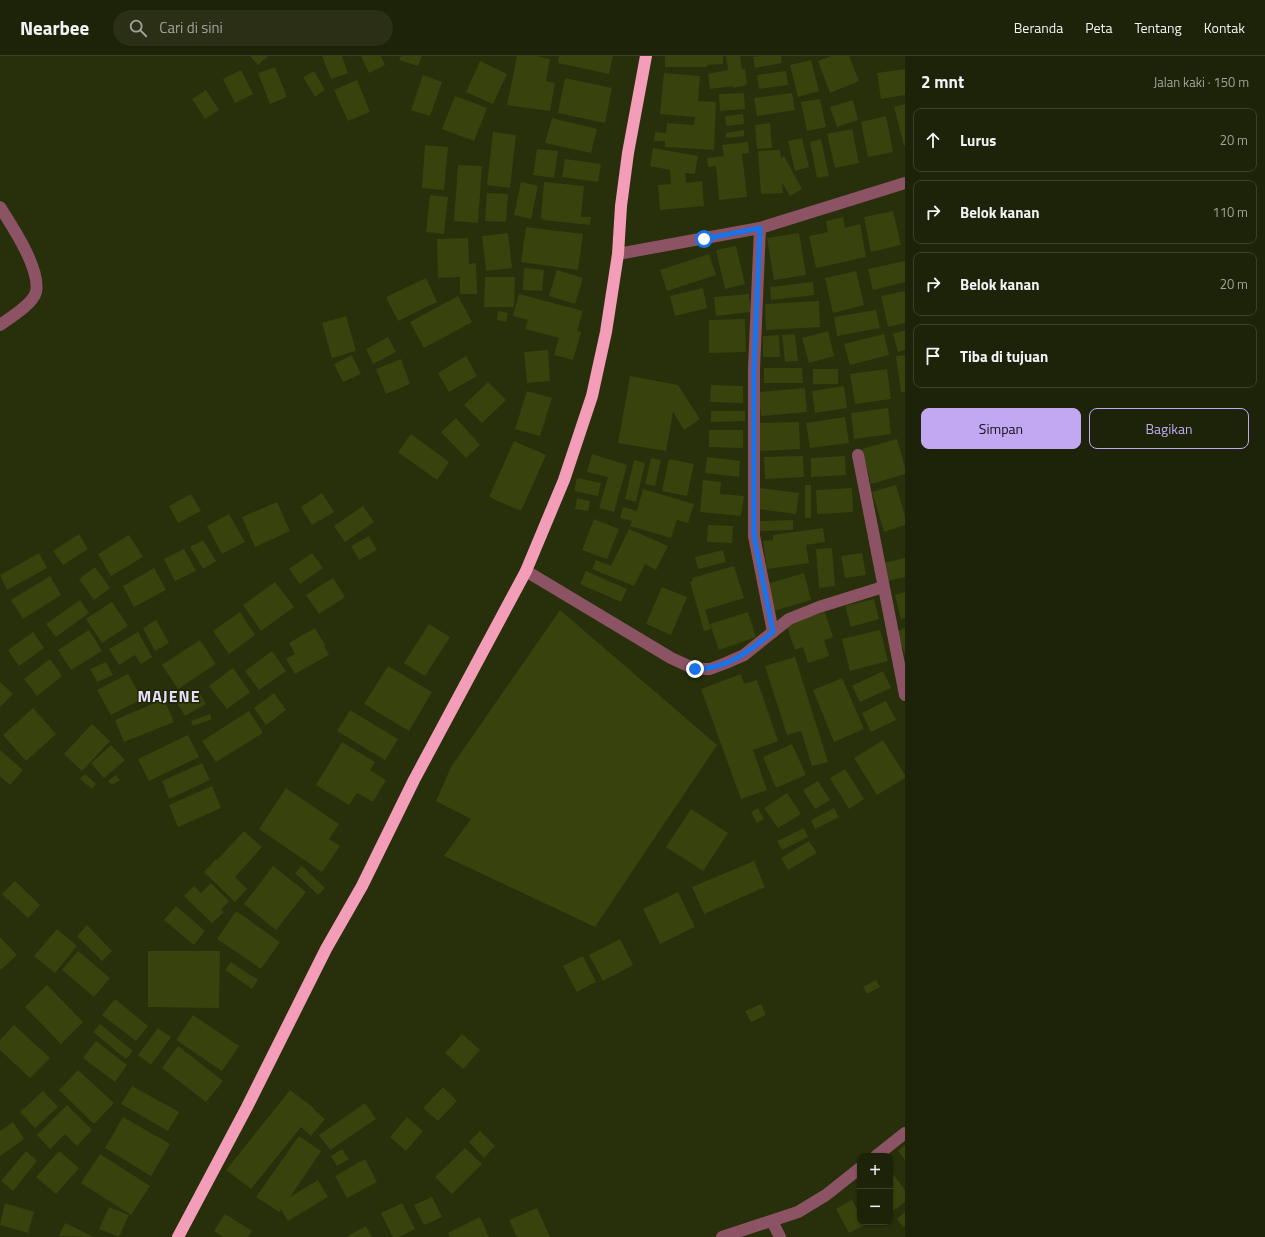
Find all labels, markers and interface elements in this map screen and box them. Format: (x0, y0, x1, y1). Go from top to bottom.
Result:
search box (113, 10, 393, 46)
text: Nearbee (20, 13, 89, 42)
text: Cari di sini (159, 16, 223, 39)
icon: search (127, 17, 149, 39)
text: Beranda (1014, 17, 1063, 38)
text: Peta (1085, 17, 1112, 38)
text: Tentang (1134, 17, 1182, 38)
text: Kontak (1204, 17, 1245, 38)
text: 2 mnt (921, 69, 964, 95)
text: Jalan kaki · 150 m (1153, 72, 1249, 92)
icon: ahead (922, 129, 944, 151)
text: Lurus (960, 129, 996, 152)
text: 20 m (1220, 130, 1248, 150)
icon: right (922, 201, 944, 223)
text: Belok kanan (960, 201, 1040, 224)
text: 110 m (1212, 202, 1248, 222)
route start (695, 230, 713, 248)
icon: right (922, 273, 944, 295)
text: Belok kanan (960, 273, 1040, 296)
text: 20 m (1220, 274, 1248, 294)
icon: arrive (922, 345, 944, 367)
text: Tiba di tujuan (960, 345, 1048, 368)
button: Simpan (921, 408, 1081, 449)
button: Bagikan (1089, 408, 1249, 449)
route end (686, 660, 704, 678)
district label: MAJENE (137, 684, 201, 708)
map controls (857, 1153, 893, 1225)
button: + (857, 1153, 893, 1189)
button: − (857, 1189, 893, 1225)

